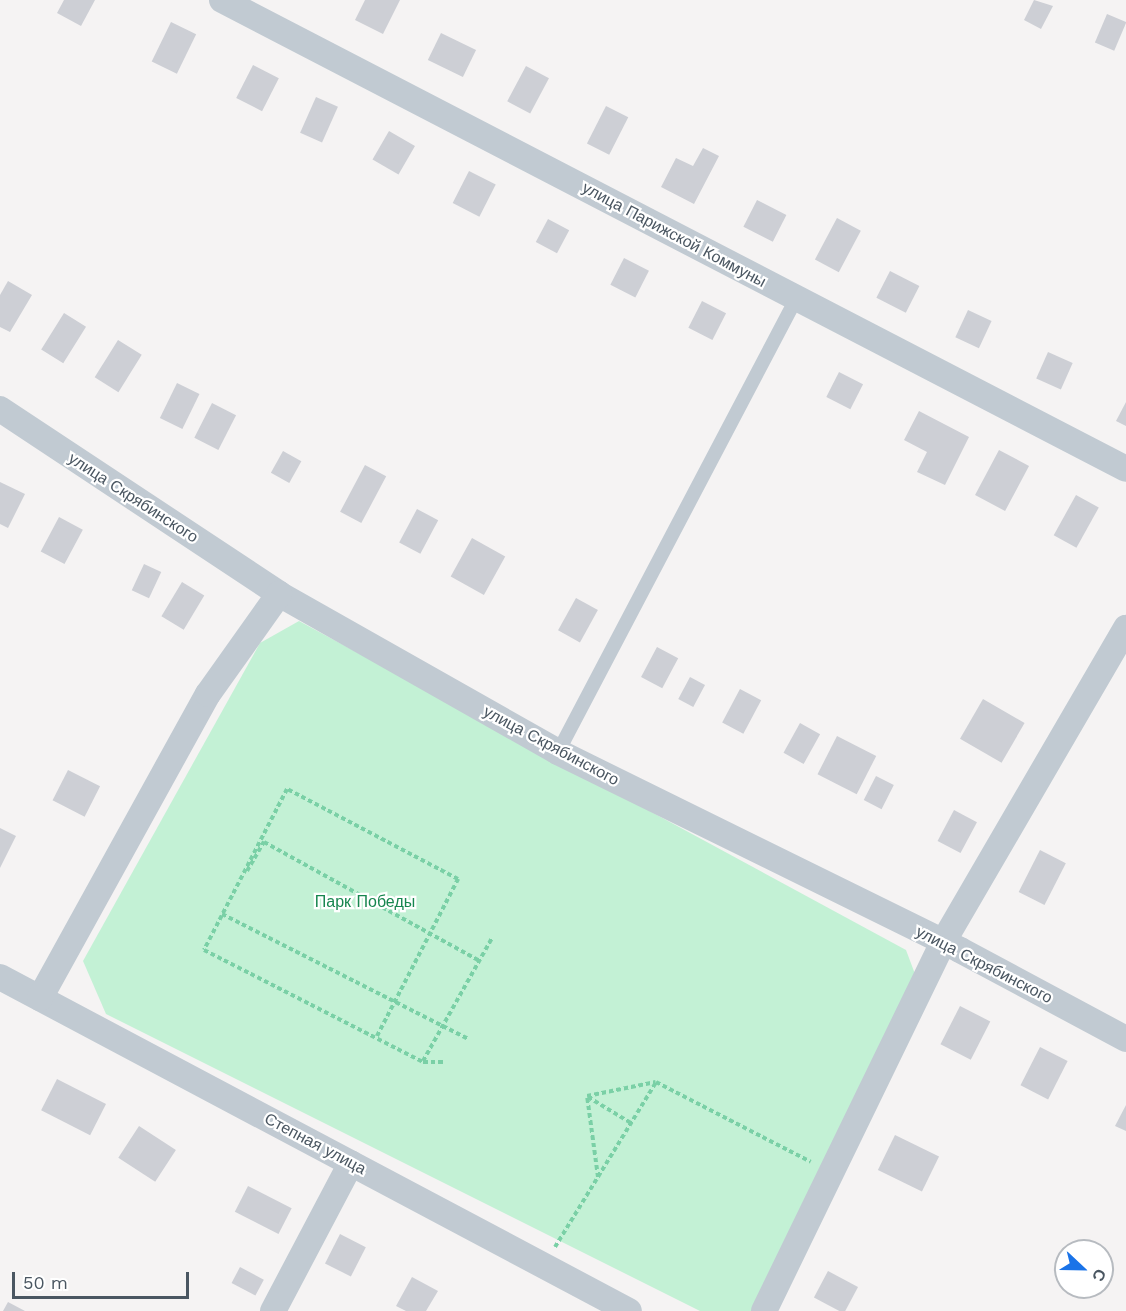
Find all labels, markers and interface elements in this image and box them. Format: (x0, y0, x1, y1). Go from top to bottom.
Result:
street label: улица Парижской Коммуны (579, 178, 769, 292)
street label: улица Скрябинского (65, 449, 201, 547)
street label: улица Скрябинского (480, 702, 622, 790)
park label: Парк Победы (315, 892, 415, 912)
street label: улица Скрябинского (912, 922, 1056, 1008)
street label: Степная улица (261, 1109, 369, 1179)
north arrow (1054, 1239, 1114, 1299)
scale bar (15, 1260, 192, 1298)
text: С (1088, 1266, 1110, 1284)
text: 50 m (23, 1272, 68, 1293)

